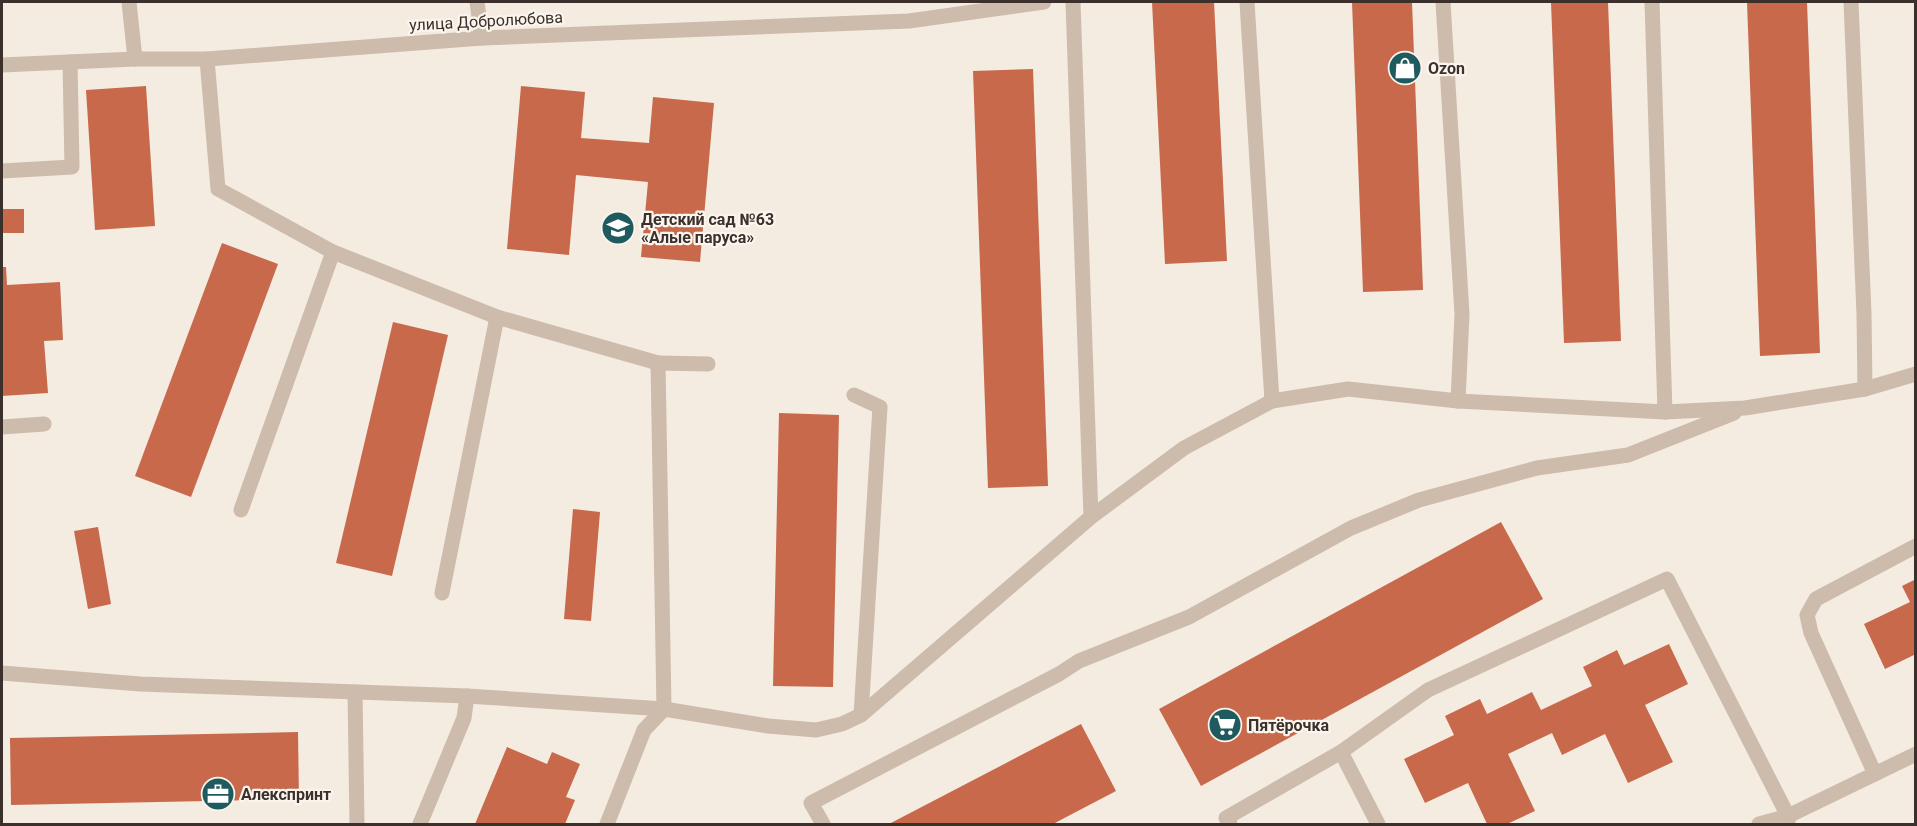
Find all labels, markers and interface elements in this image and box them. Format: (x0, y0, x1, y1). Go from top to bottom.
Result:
street label: улица Добролюбова (409, 7, 563, 35)
shop icon: Ozon (1387, 50, 1423, 86)
place label: Ozon (1428, 59, 1465, 78)
school or university icon: Детский сад №63 «Алые паруса» (600, 210, 636, 246)
place label: Детский сад №63 «Алые паруса» (641, 210, 774, 247)
supermarket icon: Пятёрочка (1207, 707, 1243, 743)
place label: Пятёрочка (1248, 716, 1329, 735)
office icon: Алекспринт (200, 776, 236, 812)
place label: Алекспринт (241, 785, 331, 804)

